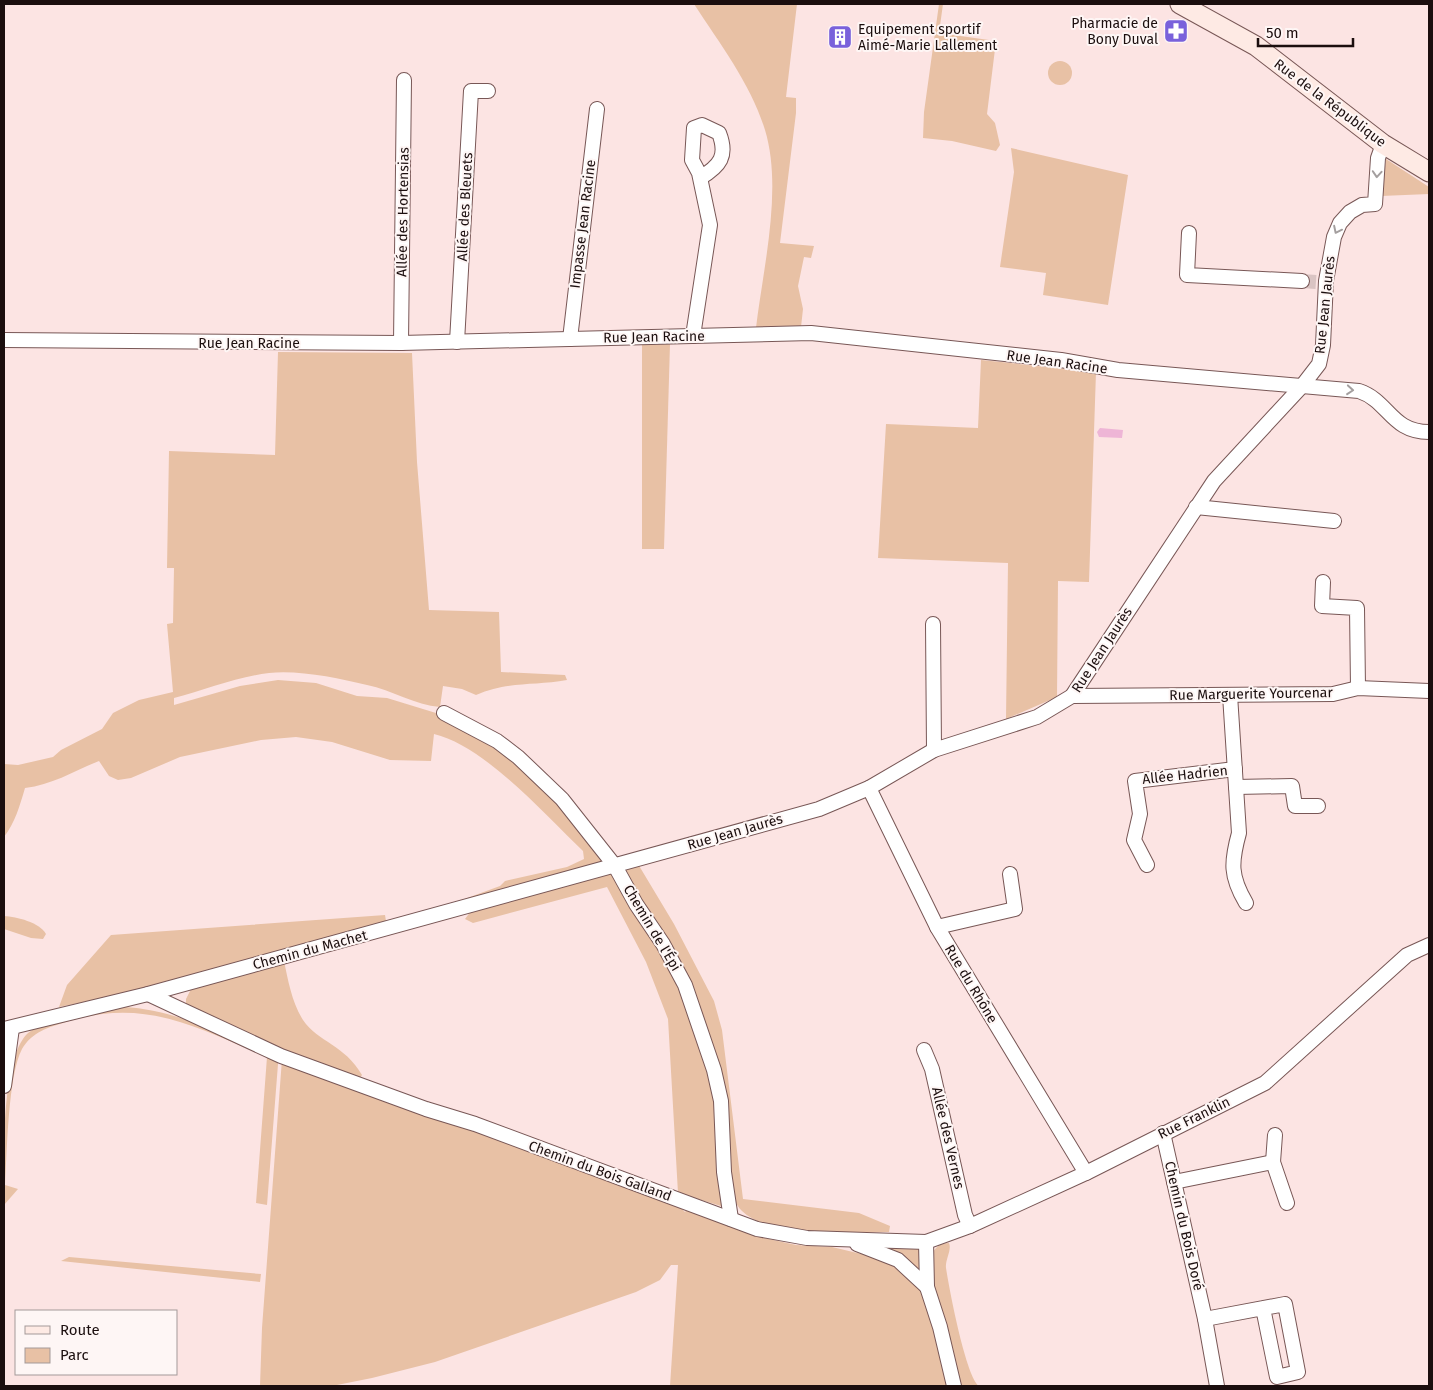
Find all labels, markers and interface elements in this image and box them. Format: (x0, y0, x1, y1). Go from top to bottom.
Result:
place label: Pharmacie de Bony Duval (1071, 15, 1158, 48)
scale bar (1258, 15, 1353, 47)
pharmacy icon: Pharmacie de Bony Duval (1163, 18, 1189, 44)
place label: Equipement sportif Aimé-Marie Lallement (858, 21, 998, 54)
building icon: Equipement sportif Aimé-Marie Lallement (827, 24, 853, 50)
text: 50 m (1266, 24, 1299, 42)
street label: Rue de la République (1271, 55, 1389, 151)
street label: Allée des Hortensias (393, 147, 413, 277)
street label: Allée des Bleuets (454, 152, 476, 262)
street label: Impasse Jean Racine (567, 159, 599, 289)
one-way arrow (1372, 170, 1383, 178)
one-way arrow (1333, 225, 1344, 234)
street label: Rue Jean Jaurès (1311, 255, 1339, 355)
street label: Rue Jean Racine (603, 328, 705, 346)
street label: Rue Jean Racine (198, 335, 300, 352)
street label: Rue Jean Racine (1005, 347, 1109, 377)
one-way arrow (1346, 384, 1354, 395)
street label: Rue Jean Jaurès (1068, 604, 1136, 696)
street label: Rue Marguerite Yourcenar (1169, 684, 1334, 704)
street label: Allée Hadrien (1141, 762, 1229, 788)
street label: Rue Jean Jaurès (685, 810, 785, 854)
street label: Chemin de l'Épi (620, 881, 685, 974)
street label: Chemin du Machet (251, 926, 370, 973)
street label: Rue du Rhône (941, 942, 1001, 1026)
street label: Allée des Vernes (928, 1085, 968, 1191)
street label: Rue Franklin (1155, 1093, 1233, 1143)
street label: Chemin du Bois Galland (526, 1137, 674, 1205)
street label: Chemin du Bois Doré (1161, 1160, 1207, 1292)
legend (15, 1310, 178, 1375)
text: Route (60, 1321, 100, 1339)
text: Parc (60, 1346, 89, 1364)

